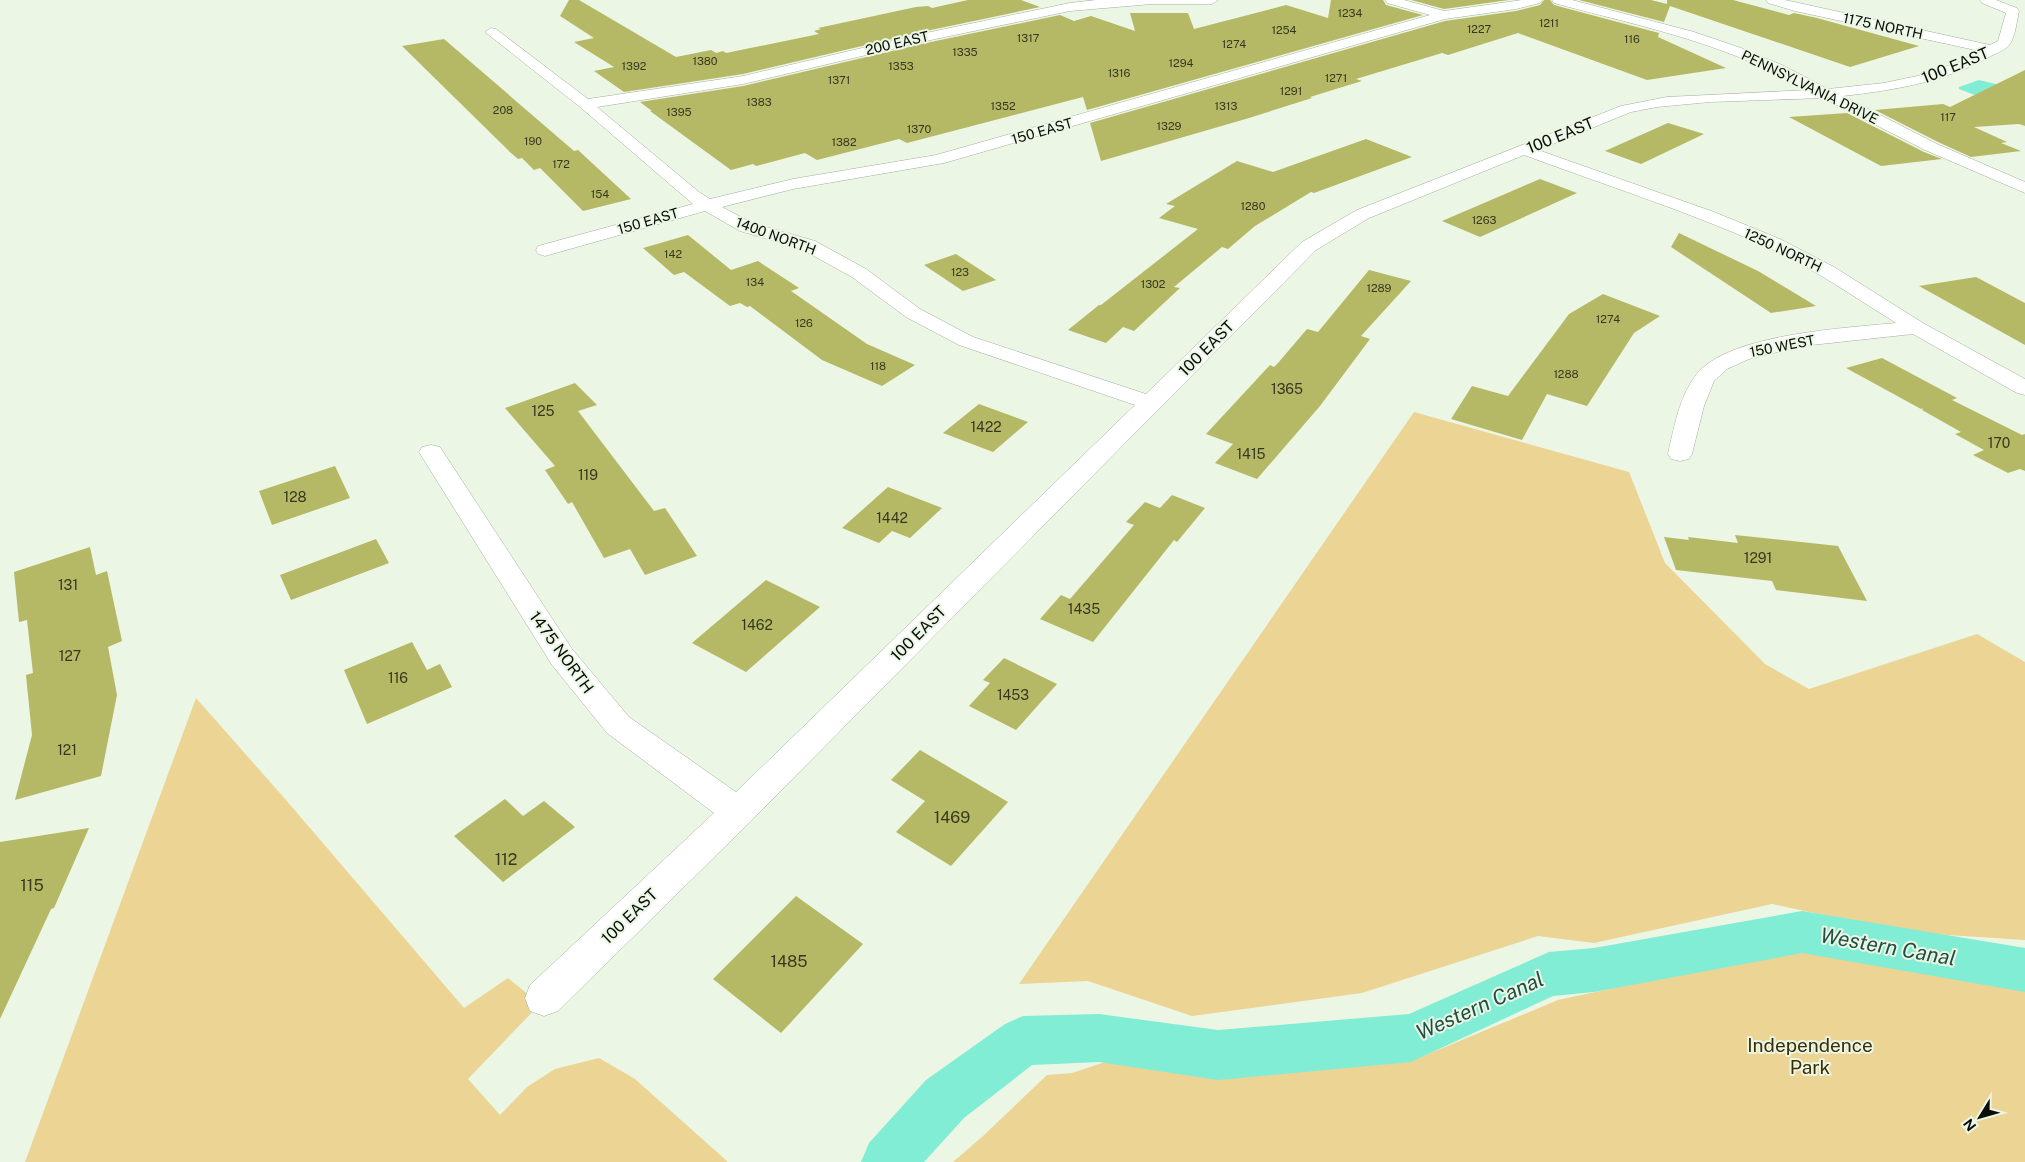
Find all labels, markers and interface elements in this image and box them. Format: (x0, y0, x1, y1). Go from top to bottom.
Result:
house number: 1234 (1338, 7, 1363, 19)
street label: 1175 NORTH (1842, 10, 1924, 42)
house number: 1211 (1539, 17, 1559, 29)
house number: 1227 (1467, 23, 1491, 35)
house number: 1254 (1272, 24, 1297, 36)
street label: 200 EAST (864, 28, 930, 58)
house number: 1317 (1017, 32, 1040, 44)
house number: 116 (1624, 33, 1640, 45)
house number: 1274 (1222, 38, 1246, 50)
street label: 100 EAST (1919, 43, 1992, 88)
house number: 1335 (952, 46, 978, 58)
street label: PENNSYLVANIA DRIVE (1739, 47, 1881, 127)
house number: 1380 (692, 55, 718, 67)
house number: 1294 (1169, 57, 1193, 69)
house number: 1392 (622, 60, 647, 72)
house number: 1353 (888, 60, 914, 72)
house number: 1316 (1108, 67, 1131, 79)
house number: 1271 (1325, 72, 1347, 84)
house number: 1371 (828, 74, 850, 86)
house number: 1291 (1280, 85, 1302, 97)
house number: 1383 (746, 96, 772, 108)
house number: 1352 (990, 100, 1016, 112)
house number: 1313 (1215, 100, 1237, 112)
house number: 208 (493, 104, 513, 116)
house number: 1395 (666, 106, 692, 118)
house number: 117 (1940, 111, 1956, 123)
street label: 100 EAST (1524, 113, 1597, 158)
street label: 150 EAST (1010, 115, 1074, 147)
house number: 1329 (1157, 120, 1182, 132)
house number: 1370 (907, 123, 931, 135)
house number: 190 (524, 135, 542, 147)
house number: 1382 (831, 136, 857, 148)
house number: 172 (552, 158, 570, 170)
house number: 154 (591, 188, 609, 200)
house number: 1280 (1241, 200, 1266, 212)
street label: 150 EAST (616, 205, 680, 237)
street label: 1400 NORTH (734, 214, 818, 258)
house number: 1263 (1472, 214, 1496, 226)
street label: 1250 NORTH (1741, 225, 1825, 275)
house number: 142 (664, 248, 682, 260)
house number: 123 (951, 266, 969, 278)
house number: 134 (746, 276, 764, 288)
house number: 1302 (1141, 278, 1166, 290)
house number: 1289 (1367, 282, 1392, 294)
house number: 1274 (1596, 313, 1620, 325)
street label: 100 EAST (1175, 316, 1238, 380)
house number: 126 (795, 317, 813, 329)
street label: 150 WEST (1748, 332, 1816, 360)
house number: 118 (870, 360, 886, 372)
house number: 1288 (1553, 368, 1579, 380)
house number: 1365 (1271, 381, 1303, 397)
house number: 125 (531, 403, 555, 419)
house number: 1422 (970, 419, 1002, 435)
house number: 170 (1988, 435, 2010, 451)
house number: 1415 (1236, 446, 1266, 462)
house number: 119 (578, 467, 598, 483)
house number: 128 (283, 489, 307, 505)
house number: 1442 (876, 510, 908, 526)
house number: 1291 (1744, 550, 1772, 566)
house number: 131 (58, 577, 78, 593)
street label: 100 EAST (887, 601, 950, 665)
house number: 1435 (1068, 601, 1100, 617)
street label: 1475 NORTH (526, 608, 598, 697)
house number: 1462 (741, 617, 773, 633)
house number: 127 (59, 648, 81, 664)
house number: 116 (388, 670, 408, 686)
house number: 1453 (997, 687, 1029, 703)
house number: 121 (57, 742, 77, 758)
house number: 1469 (934, 808, 970, 827)
house number: 112 (495, 850, 517, 869)
house number: 115 (20, 876, 44, 895)
street label: 100 EAST (597, 885, 662, 948)
water label: Western Canal (1818, 922, 1958, 971)
house number: 1485 (770, 952, 808, 971)
water label: Western Canal (1412, 966, 1548, 1045)
park label: Independence Park (1747, 1034, 1873, 1078)
north arrow (1955, 1092, 2005, 1142)
text: N (1960, 1116, 1979, 1134)

